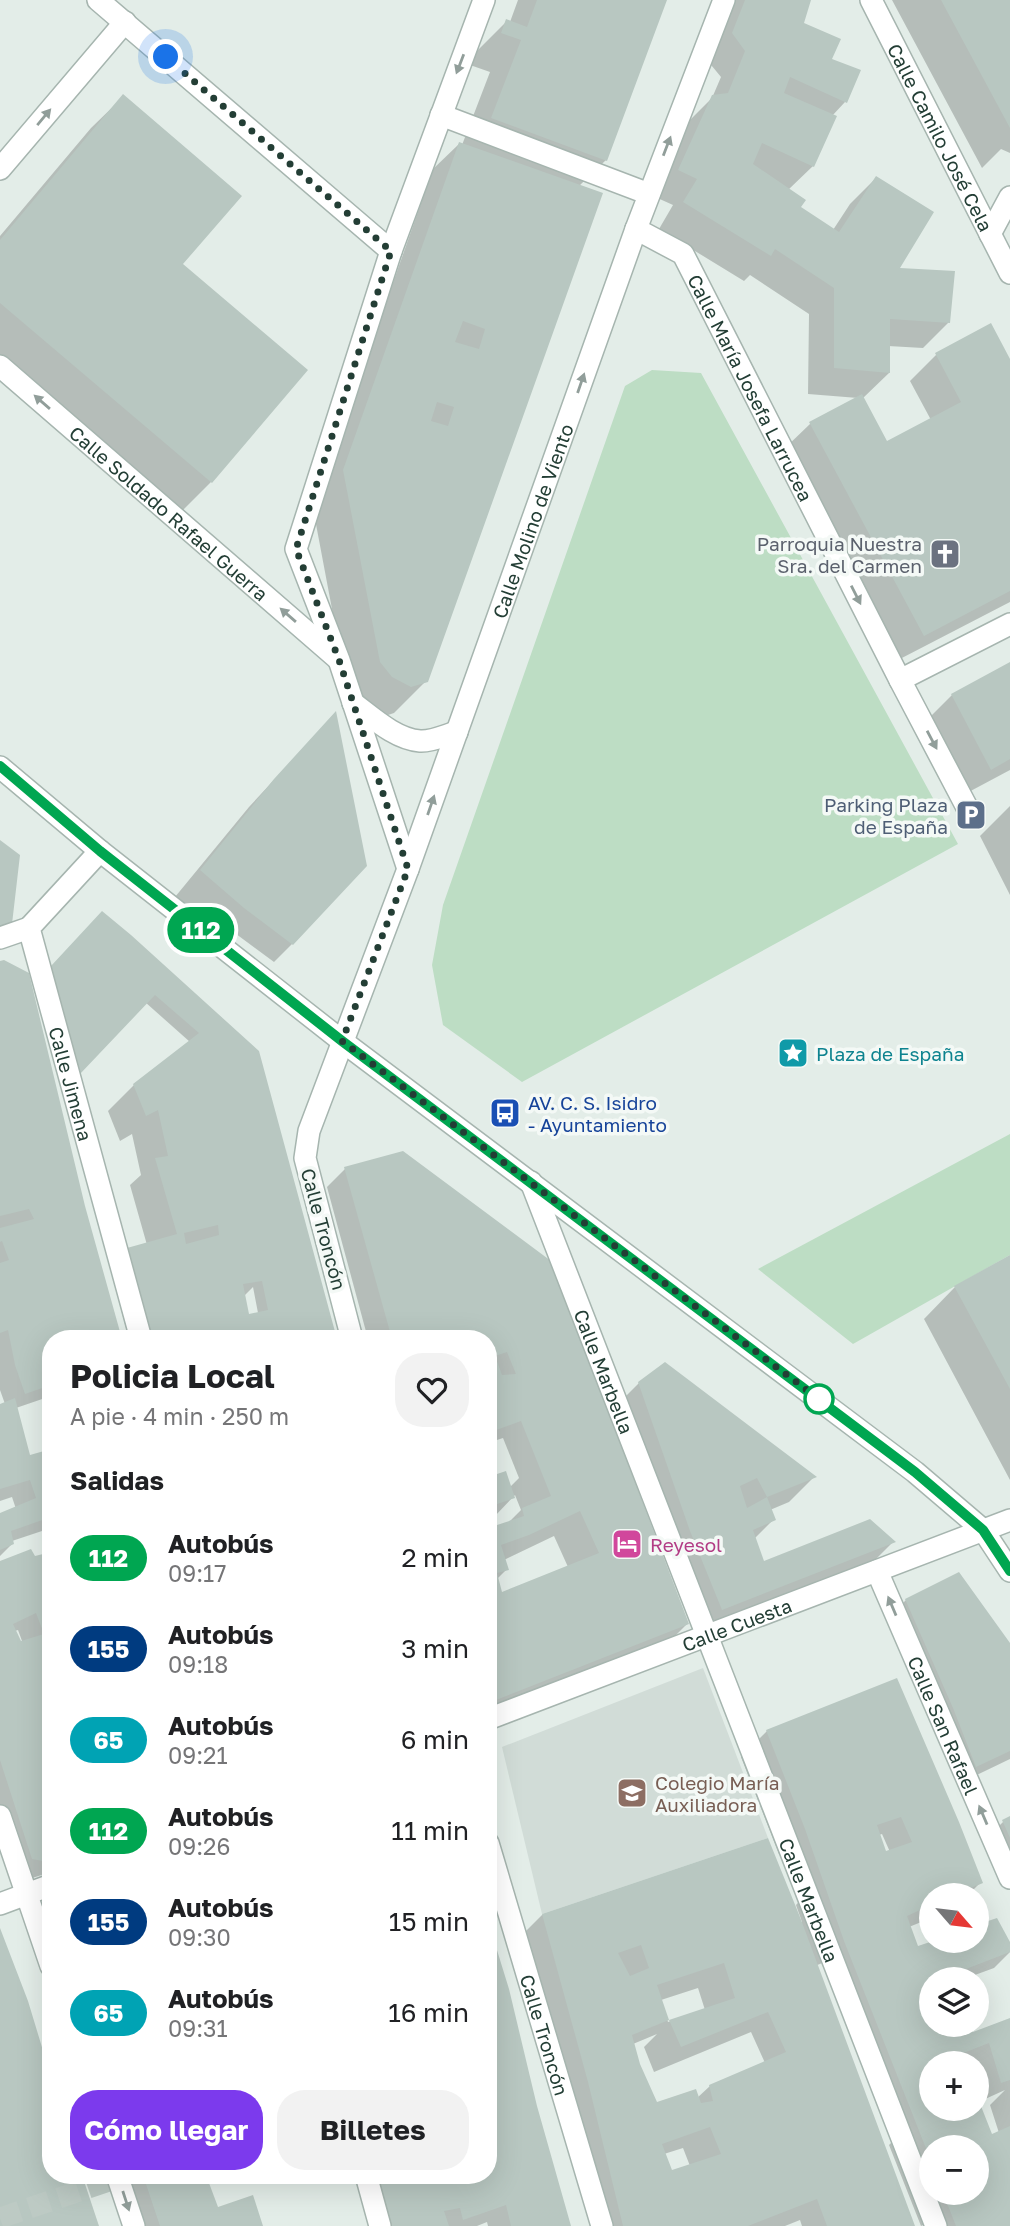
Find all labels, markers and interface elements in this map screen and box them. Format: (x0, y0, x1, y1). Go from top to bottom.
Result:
your location (148, 39, 183, 74)
street label: Calle Camilo José Cela (883, 39, 998, 235)
one-way arrow (455, 53, 466, 74)
one-way arrow (36, 108, 52, 126)
one-way arrow (662, 136, 673, 157)
street label: Calle María Josefa Larrucea (684, 270, 818, 505)
one-way arrow (576, 373, 587, 394)
one-way arrow (33, 394, 51, 410)
street label: Calle Soldado Rafael Guerra (65, 420, 273, 605)
street label: Calle Molino de Viento (487, 420, 577, 621)
place label: Parroquia Nuestra Sra. del Carmen (757, 532, 922, 577)
church icon: Parroquia Nuestra Sra. del Carmen (928, 537, 962, 571)
one-way arrow (851, 585, 862, 605)
one-way arrow (279, 608, 296, 623)
one-way arrow (926, 730, 937, 750)
place label: Parking Plaza de España (824, 793, 948, 838)
one-way arrow (426, 795, 437, 816)
parking icon: Parking Plaza de España (954, 798, 988, 832)
line badge: 112 (161, 907, 241, 953)
text: 112 (181, 915, 221, 944)
street label: Calle Jimena (45, 1024, 98, 1143)
place icon: Plaza de España (776, 1036, 810, 1070)
place label: Plaza de España (816, 1042, 964, 1065)
place label: AV. C. S. Isidro - Ayuntamiento (528, 1091, 667, 1136)
bus stop icon: AV. C. S. Isidro - Ayuntamiento (488, 1096, 522, 1130)
street label: Calle Troncón (297, 1166, 351, 1292)
street label: Calle Marbella (570, 1306, 639, 1437)
button: heart (395, 1353, 469, 1427)
text: Policia Local (70, 1356, 275, 1395)
unlabelled marker (804, 1384, 834, 1414)
text: A pie · 4 min · 250 m (70, 1402, 289, 1430)
text: Salidas (70, 1465, 164, 1496)
hotel icon: Reyesol (610, 1527, 644, 1561)
text: Autobús (168, 1528, 274, 1559)
place label: Reyesol (650, 1533, 722, 1556)
text: 2 min (401, 1542, 469, 1573)
text: 112 (89, 1543, 128, 1572)
text: 09:17 (168, 1559, 226, 1587)
street label: Calle Cuesta (679, 1593, 795, 1656)
one-way arrow (886, 1596, 897, 1617)
text: Autobús (168, 1619, 274, 1650)
text: 3 min (401, 1633, 469, 1664)
text: 155 (88, 1634, 129, 1663)
text: 09:18 (168, 1650, 228, 1678)
street label: Calle San Rafael (904, 1652, 984, 1798)
text: Autobús (168, 1710, 274, 1741)
text: 6 min (401, 1724, 469, 1755)
text: 65 (94, 1725, 123, 1754)
text: 09:21 (168, 1741, 228, 1769)
place label: Colegio María Auxiliadora (655, 1771, 779, 1816)
school or university icon: Colegio María Auxiliadora (615, 1776, 649, 1810)
text: Autobús (168, 1801, 274, 1832)
one-way arrow (977, 1805, 989, 1825)
text: 11 min (391, 1815, 469, 1846)
text: 112 (89, 1816, 128, 1845)
text: 09:26 (168, 1832, 230, 1860)
street label: Calle Marbella (775, 1834, 844, 1965)
north arrow (919, 1883, 989, 1953)
map controls (919, 1883, 989, 2205)
text: Autobús (168, 1892, 274, 1923)
text: 15 min (389, 1906, 469, 1937)
text: 155 (88, 1907, 129, 1936)
text: 09:30 (168, 1923, 231, 1951)
button: layers (919, 1967, 989, 2037)
street label: Calle Troncón (516, 1971, 574, 2098)
text: Autobús (168, 1983, 274, 2014)
text: 16 min (388, 1997, 469, 2028)
text: 65 (94, 1998, 123, 2027)
text: 09:31 (168, 2014, 228, 2042)
button: + (919, 2051, 989, 2121)
button: Cómo llegar (70, 2090, 263, 2170)
button: Billetes (277, 2090, 469, 2170)
button: − (919, 2135, 989, 2205)
one-way arrow (121, 2190, 131, 2211)

